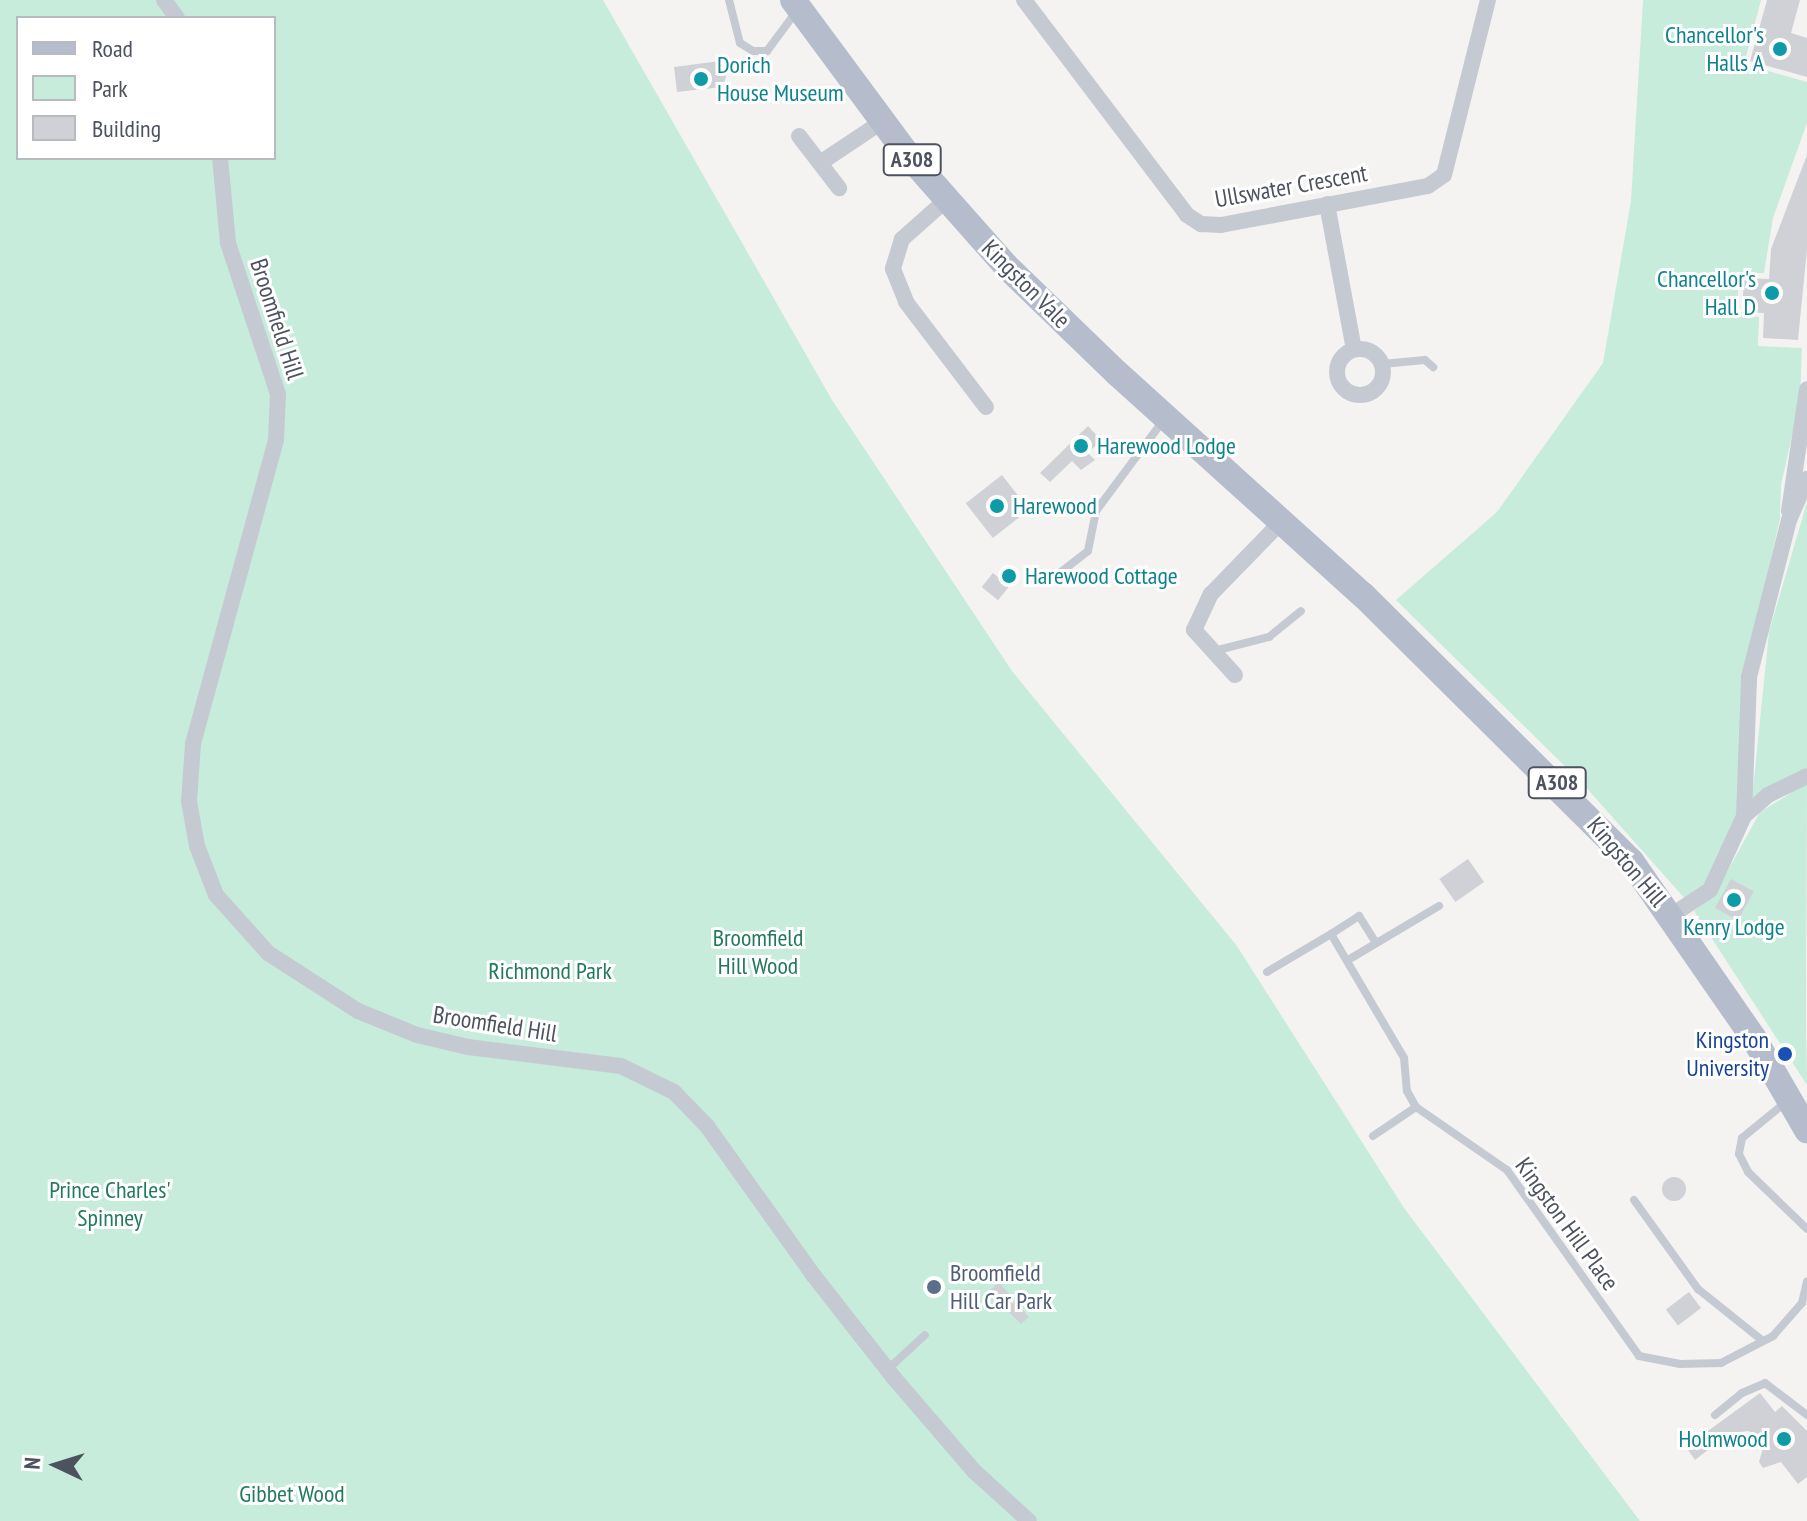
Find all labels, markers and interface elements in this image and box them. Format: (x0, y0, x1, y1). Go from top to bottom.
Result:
legend (16, 16, 276, 160)
place label: Chancellor's Halls A (1665, 21, 1764, 77)
text: Road (92, 33, 133, 64)
marker: Chancellor's Halls A (1771, 40, 1789, 58)
place label: Dorich House Museum (717, 51, 844, 107)
marker: Dorich House Museum (692, 70, 710, 88)
text: Park (92, 73, 128, 104)
text: Building (92, 113, 161, 144)
road number: A308 (882, 142, 942, 178)
street label: Ullswater Crescent (1213, 158, 1369, 214)
street label: Kingston Vale (976, 234, 1076, 334)
street label: Broomfield Hill (244, 255, 310, 383)
place label: Chancellor's Hall D (1657, 265, 1756, 321)
marker: Chancellor's Hall D (1763, 284, 1781, 302)
place label: Harewood Lodge (1097, 432, 1236, 460)
marker: Harewood Lodge (1072, 437, 1090, 455)
place label: Harewood (1013, 492, 1097, 520)
marker: Harewood (988, 497, 1006, 515)
place label: Harewood Cottage (1025, 562, 1178, 590)
marker: Harewood Cottage (1000, 567, 1018, 585)
road number: A308 (1527, 765, 1587, 801)
street label: Kingston Hill (1581, 811, 1673, 913)
marker: Kenry Lodge (1725, 891, 1743, 909)
place label: Kenry Lodge (1683, 913, 1785, 941)
park label: Broomfield Hill Wood (713, 924, 803, 980)
park label: Richmond Park (488, 957, 612, 985)
street label: Broomfield Hill (431, 1000, 559, 1048)
place label: Kingston University (1686, 1026, 1769, 1082)
marker: Kingston University (1776, 1045, 1794, 1063)
street label: Kingston Hill Place (1509, 1152, 1625, 1296)
park label: Prince Charles' Spinney (49, 1176, 171, 1232)
place label: Broomfield Hill Car Park (950, 1259, 1052, 1315)
marker: Broomfield Hill Car Park (925, 1278, 943, 1296)
north arrow (16, 1425, 96, 1505)
place label: Holmwood (1678, 1425, 1768, 1453)
marker: Holmwood (1775, 1430, 1793, 1448)
text: N (18, 1456, 46, 1470)
park label: Gibbet Wood (239, 1480, 345, 1508)

